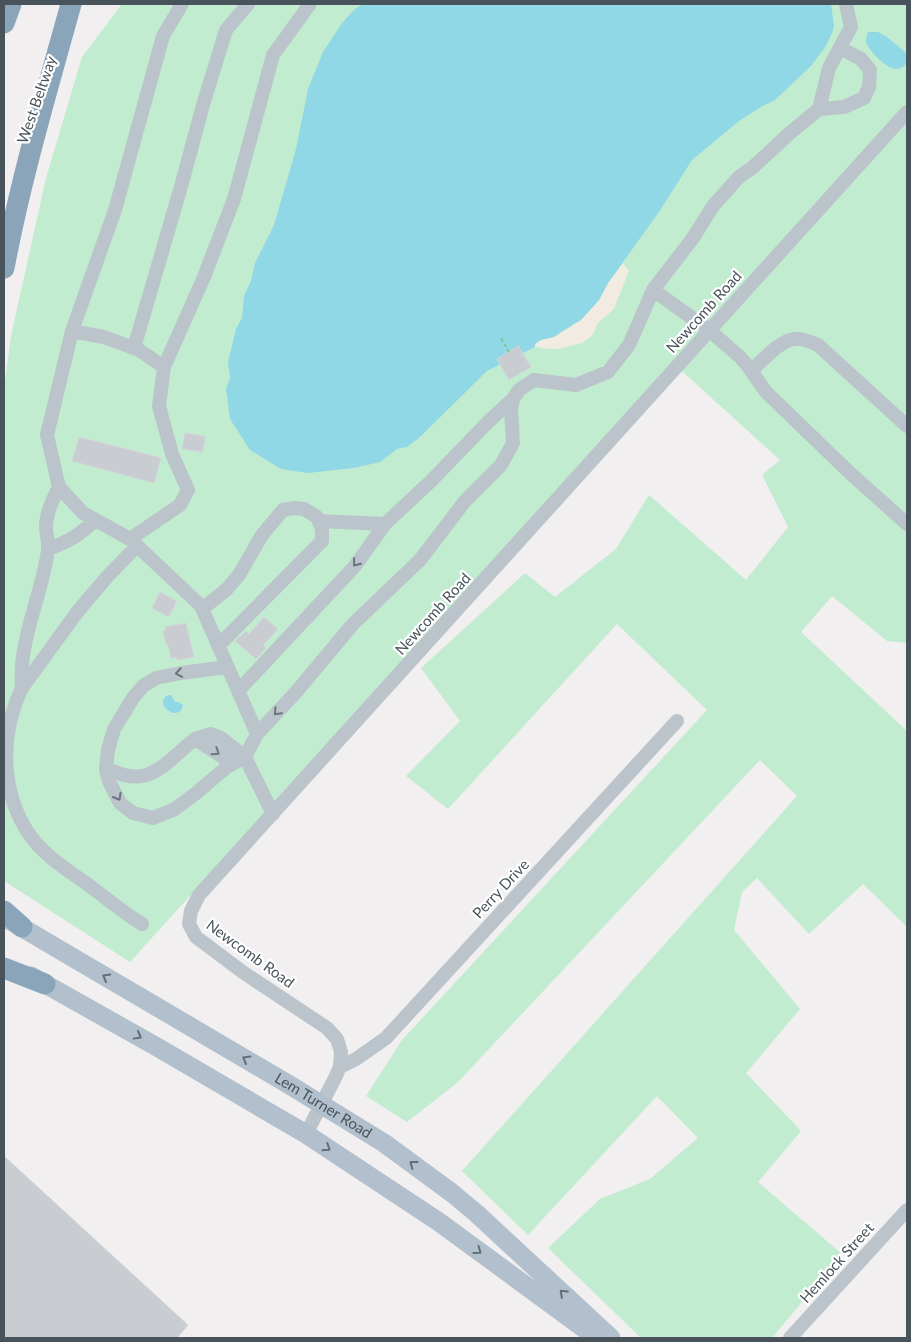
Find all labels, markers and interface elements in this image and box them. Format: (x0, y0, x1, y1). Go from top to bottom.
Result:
street label: West Beltway (13, 53, 60, 146)
street label: Newcomb Road (662, 267, 745, 356)
one-way arrow (352, 558, 361, 567)
street label: Newcomb Road (391, 569, 474, 658)
one-way arrow (175, 668, 184, 678)
one-way arrow (274, 707, 283, 716)
one-way arrow (210, 746, 220, 755)
one-way arrow (112, 791, 122, 800)
street label: Perry Drive (468, 855, 532, 922)
street label: Newcomb Road (203, 915, 298, 991)
one-way arrow (103, 973, 112, 983)
one-way arrow (132, 1030, 141, 1040)
one-way arrow (243, 1055, 252, 1065)
street label: Lem Turner Road (272, 1068, 376, 1141)
one-way arrow (321, 1141, 330, 1151)
one-way arrow (410, 1161, 419, 1169)
street label: Hemlock Street (796, 1218, 877, 1306)
one-way arrow (472, 1245, 482, 1254)
one-way arrow (559, 1290, 568, 1299)

